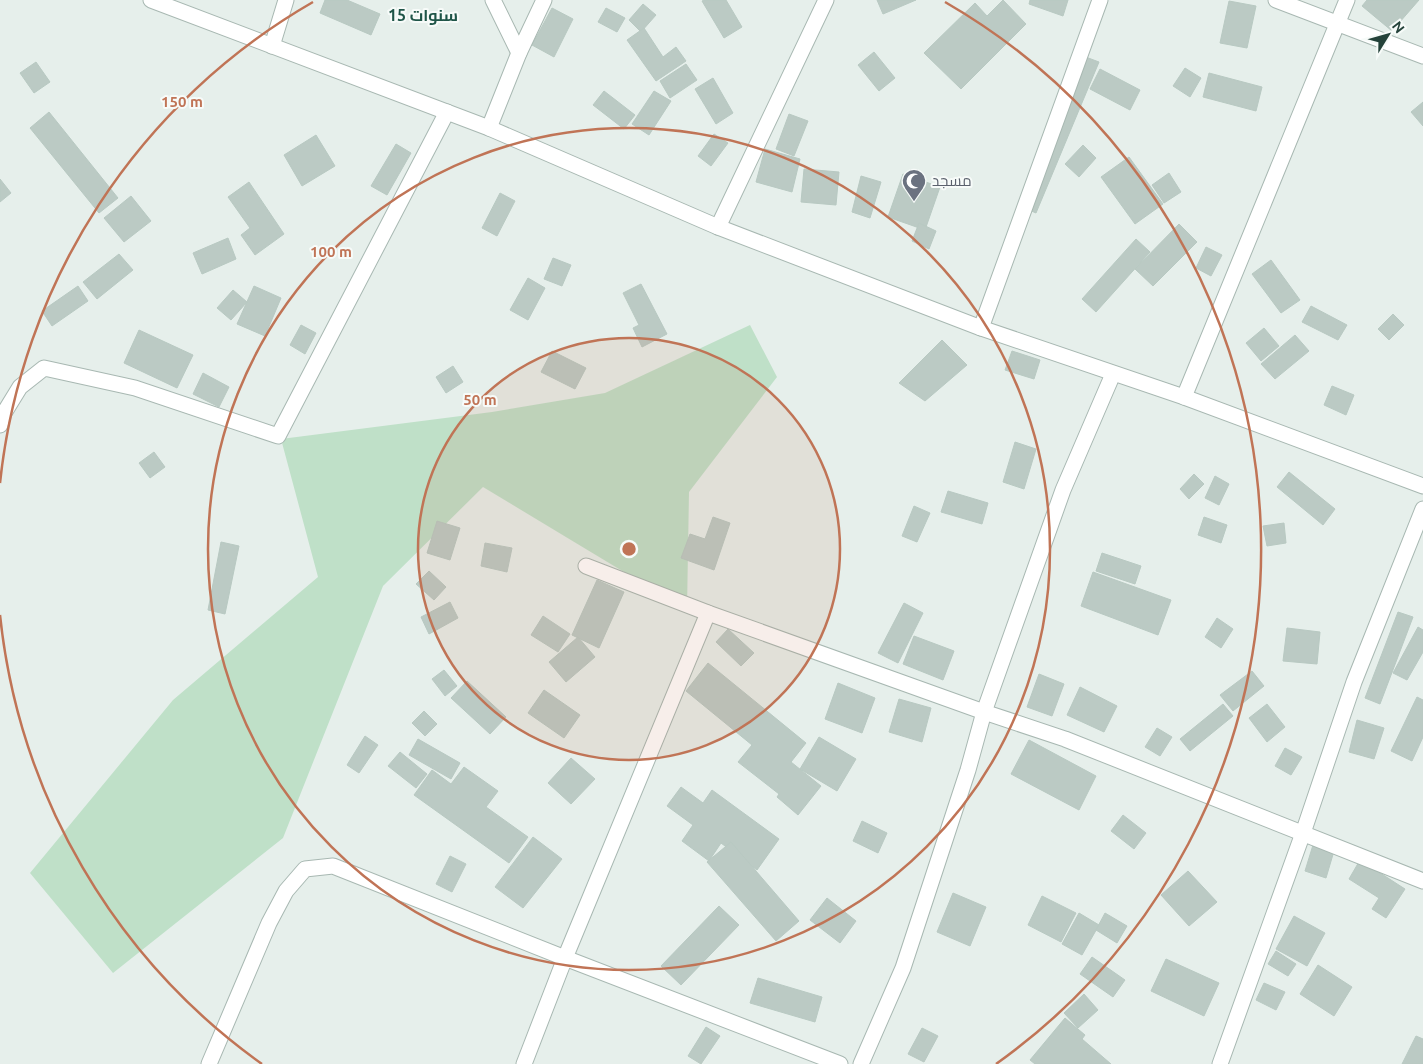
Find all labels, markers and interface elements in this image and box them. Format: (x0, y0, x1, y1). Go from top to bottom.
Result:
district label: 15 سنوات (388, 6, 458, 25)
north arrow (1363, 10, 1413, 60)
text: N (1389, 18, 1408, 36)
text: 150 m (161, 93, 203, 110)
mosque icon: مسجد (901, 168, 927, 202)
place label: مسجد (932, 172, 972, 189)
text: 100 m (310, 243, 352, 260)
text: 50 m (463, 391, 497, 408)
centre of rings (620, 540, 638, 558)

